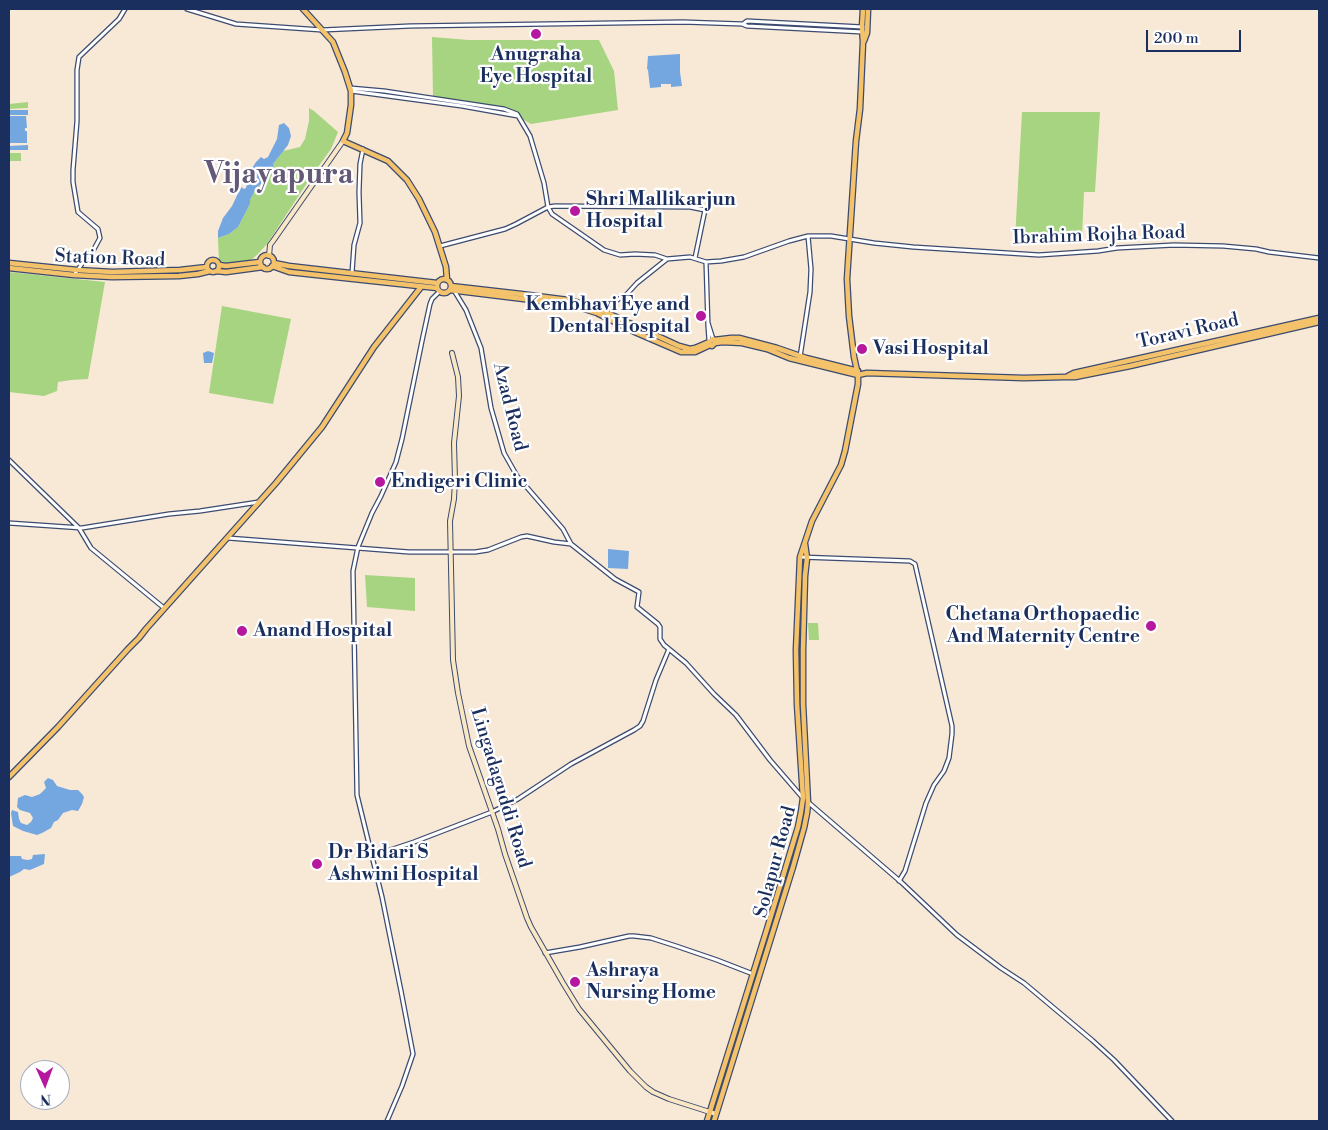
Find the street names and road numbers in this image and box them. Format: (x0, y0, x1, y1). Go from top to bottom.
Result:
street label: Ibrahim Rojha Road (1012, 222, 1186, 250)
street label: Station Road (54, 246, 166, 272)
street label: Toravi Road (1135, 309, 1241, 355)
street label: Azad Road (487, 360, 531, 454)
street label: Lingadaguddi Road (465, 705, 535, 871)
street label: Solapur Road (750, 804, 802, 920)

